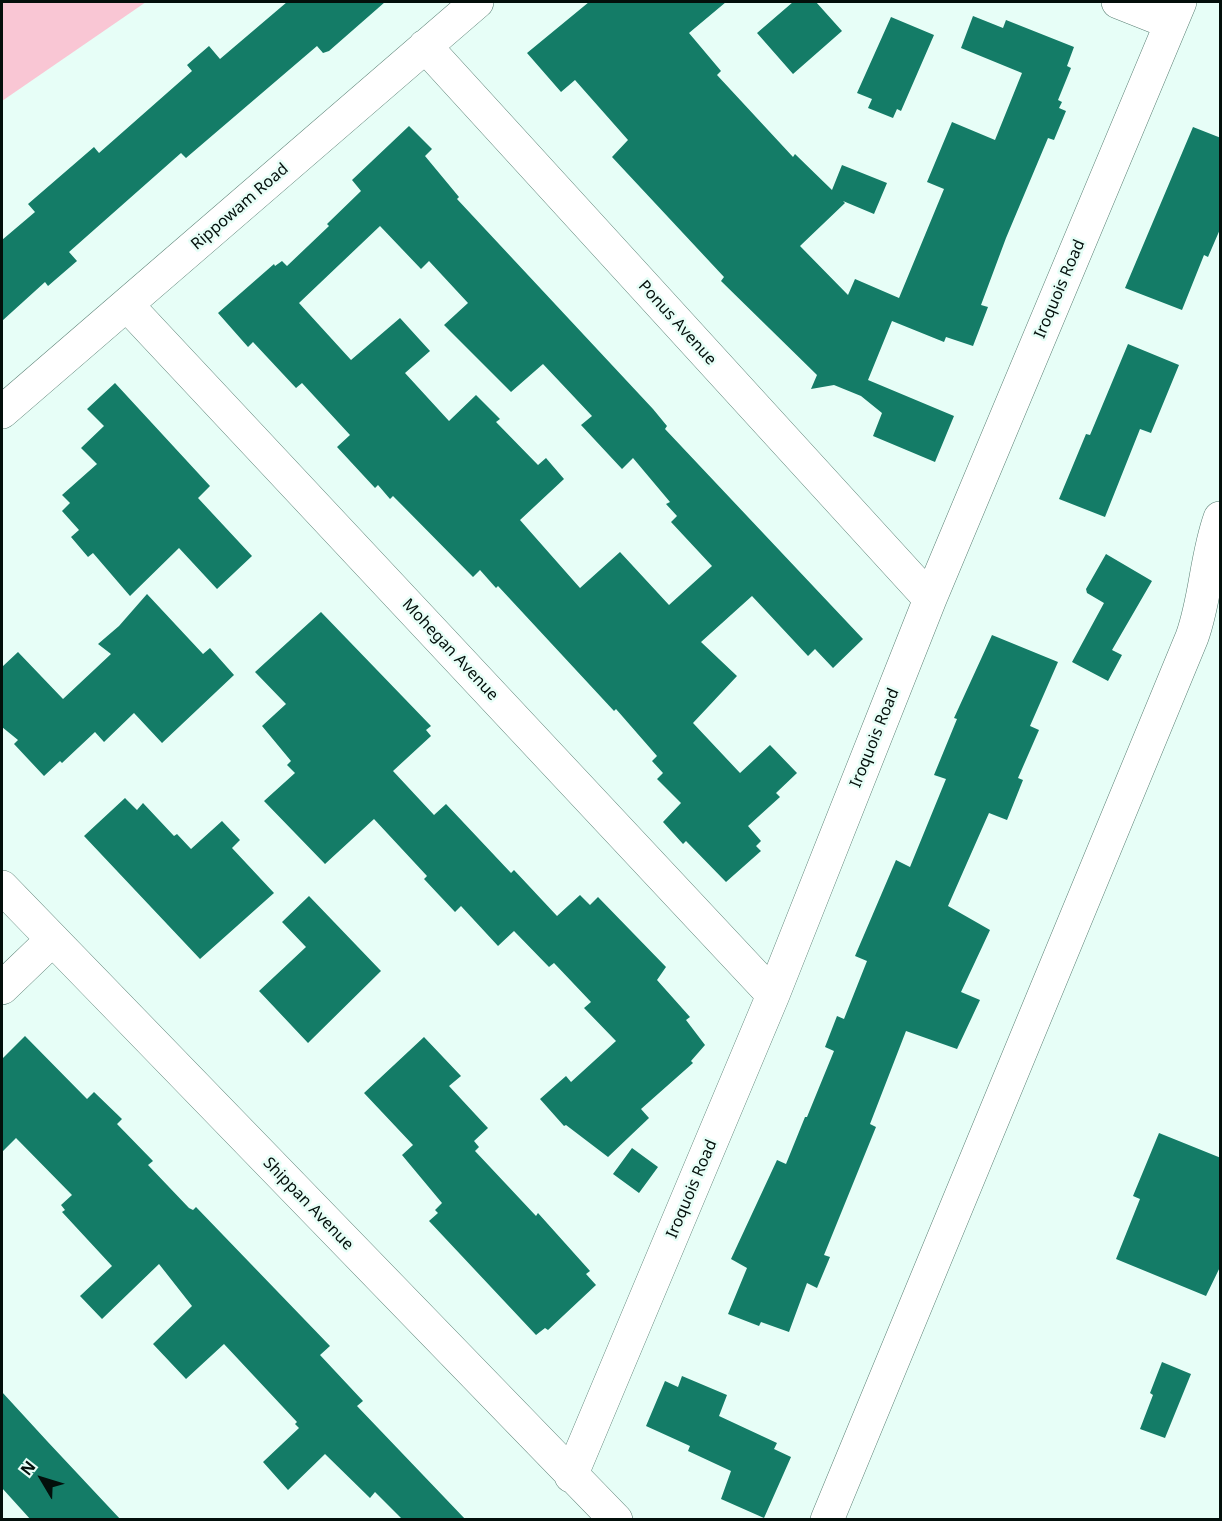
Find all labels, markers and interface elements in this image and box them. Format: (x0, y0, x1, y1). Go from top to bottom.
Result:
street label: Rippowam Road (188, 160, 292, 254)
street label: Iroquois Road (1031, 237, 1089, 341)
street label: Ponus Avenue (634, 277, 720, 369)
street label: Mohegan Avenue (398, 595, 502, 705)
street label: Iroquois Road (846, 686, 904, 790)
street label: Iroquois Road (663, 1137, 721, 1241)
street label: Shippan Avenue (259, 1154, 357, 1254)
north arrow (12, 1449, 72, 1509)
text: N (15, 1456, 40, 1480)

